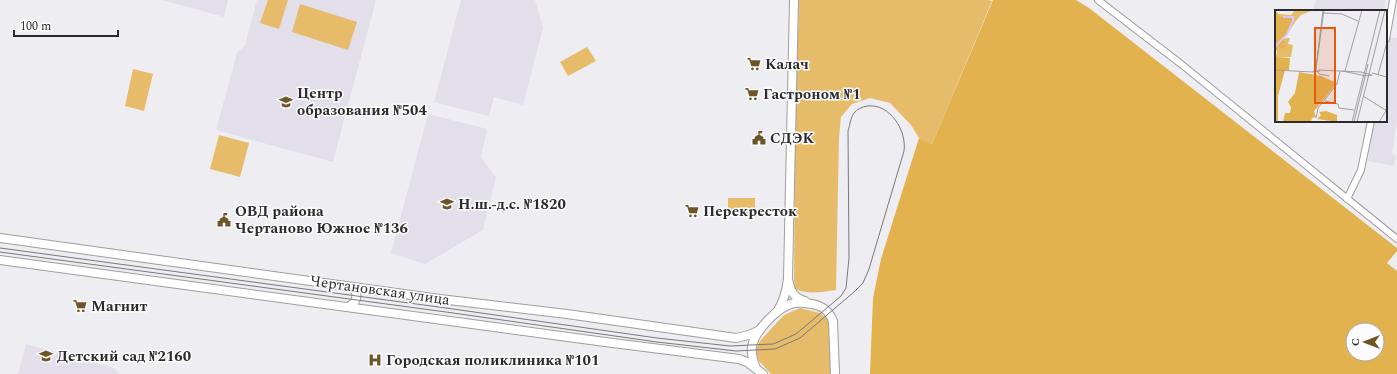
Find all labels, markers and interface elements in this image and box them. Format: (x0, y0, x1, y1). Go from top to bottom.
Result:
inset map (1275, 10, 1387, 122)
scale bar (14, 12, 118, 38)
text: 100 m (20, 17, 51, 36)
place label: Калач (765, 53, 809, 76)
supermarket icon: Калач (746, 56, 762, 72)
place label: Центр образования №504 (297, 82, 428, 122)
place label: Гастроном №1 (763, 83, 861, 106)
supermarket icon: Гастроном №1 (744, 86, 760, 102)
school or university icon: Центр образования №504 (278, 94, 294, 110)
place label: СДЭК (770, 127, 814, 150)
public building icon: СДЭК (751, 130, 767, 146)
place label: Н.ш.-д.с. №1820 (458, 193, 566, 216)
school or university icon: Н.ш.-д.с. №1820 (439, 196, 455, 212)
place label: ОВД района Чертаново Южное №136 (235, 200, 408, 240)
place label: Перекресток (703, 200, 797, 223)
supermarket icon: Перекресток (684, 203, 700, 219)
public building icon: ОВД района Чертаново Южное №136 (216, 212, 232, 228)
street label: Чертановская улица (309, 269, 452, 312)
place label: Магнит (91, 295, 148, 318)
supermarket icon: Магнит (72, 298, 88, 314)
north arrow (1345, 322, 1385, 362)
text: С (1347, 338, 1364, 346)
place label: Детский сад №2160 (57, 345, 191, 368)
school or university icon: Детский сад №2160 (38, 348, 54, 364)
place label: Городская поликлиника №101 (386, 349, 599, 372)
hospital icon: Городская поликлиника №101 (367, 352, 383, 368)

